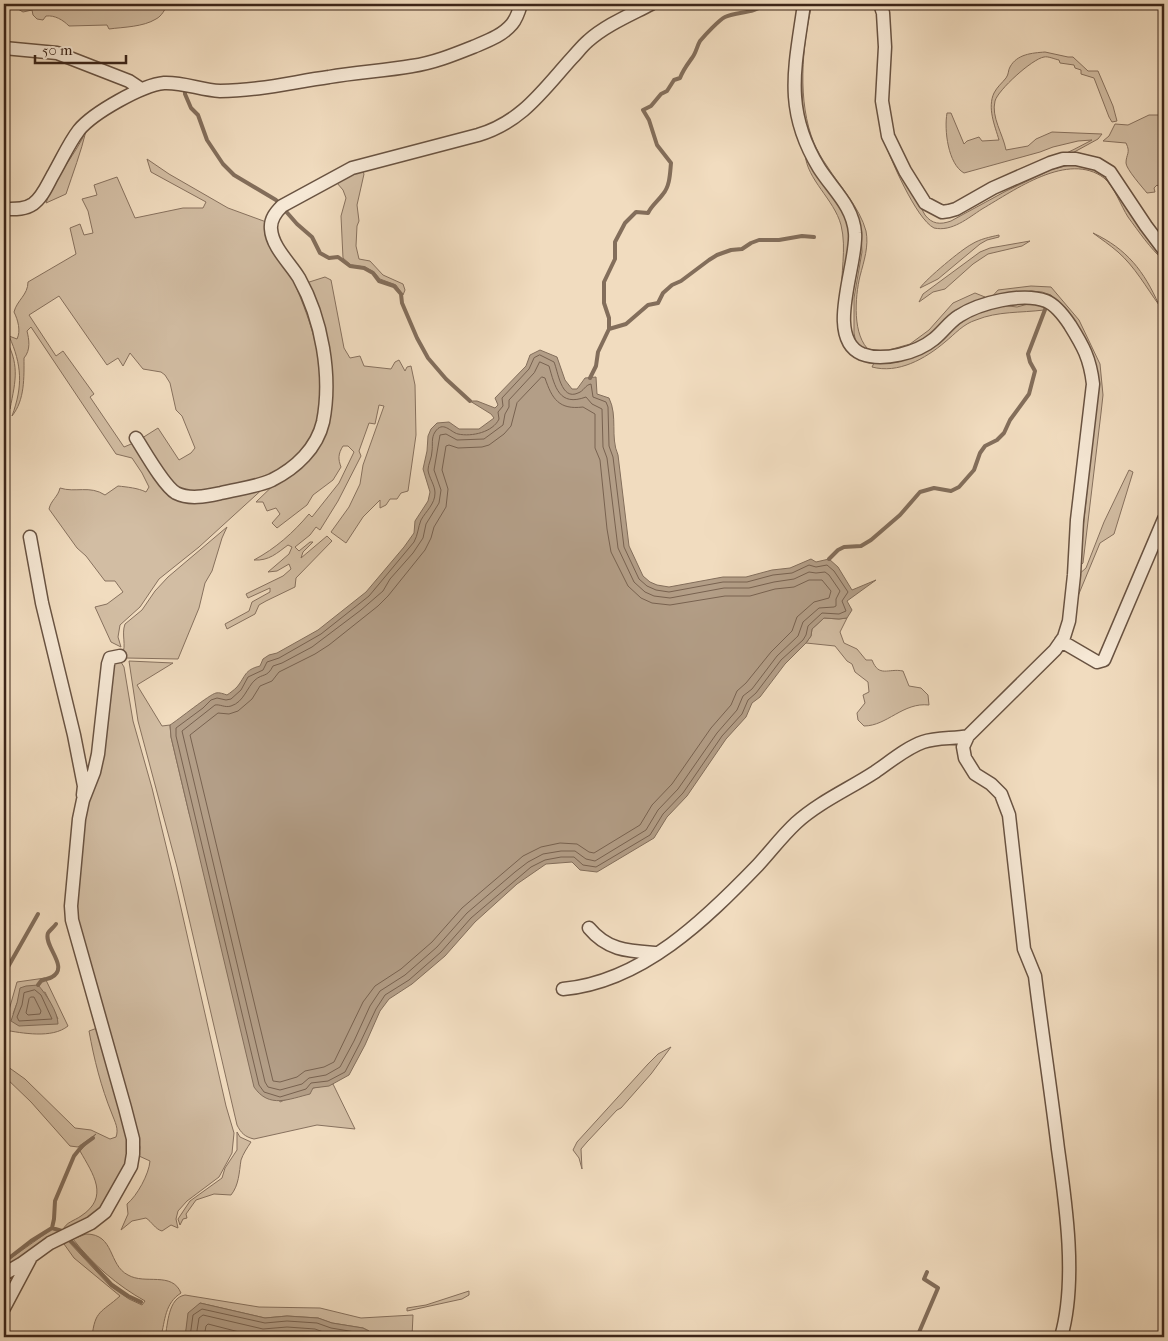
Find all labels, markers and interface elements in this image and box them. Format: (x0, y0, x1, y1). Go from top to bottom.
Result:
scale bar (35, 32, 126, 64)
text: 50 m (42, 41, 73, 59)

